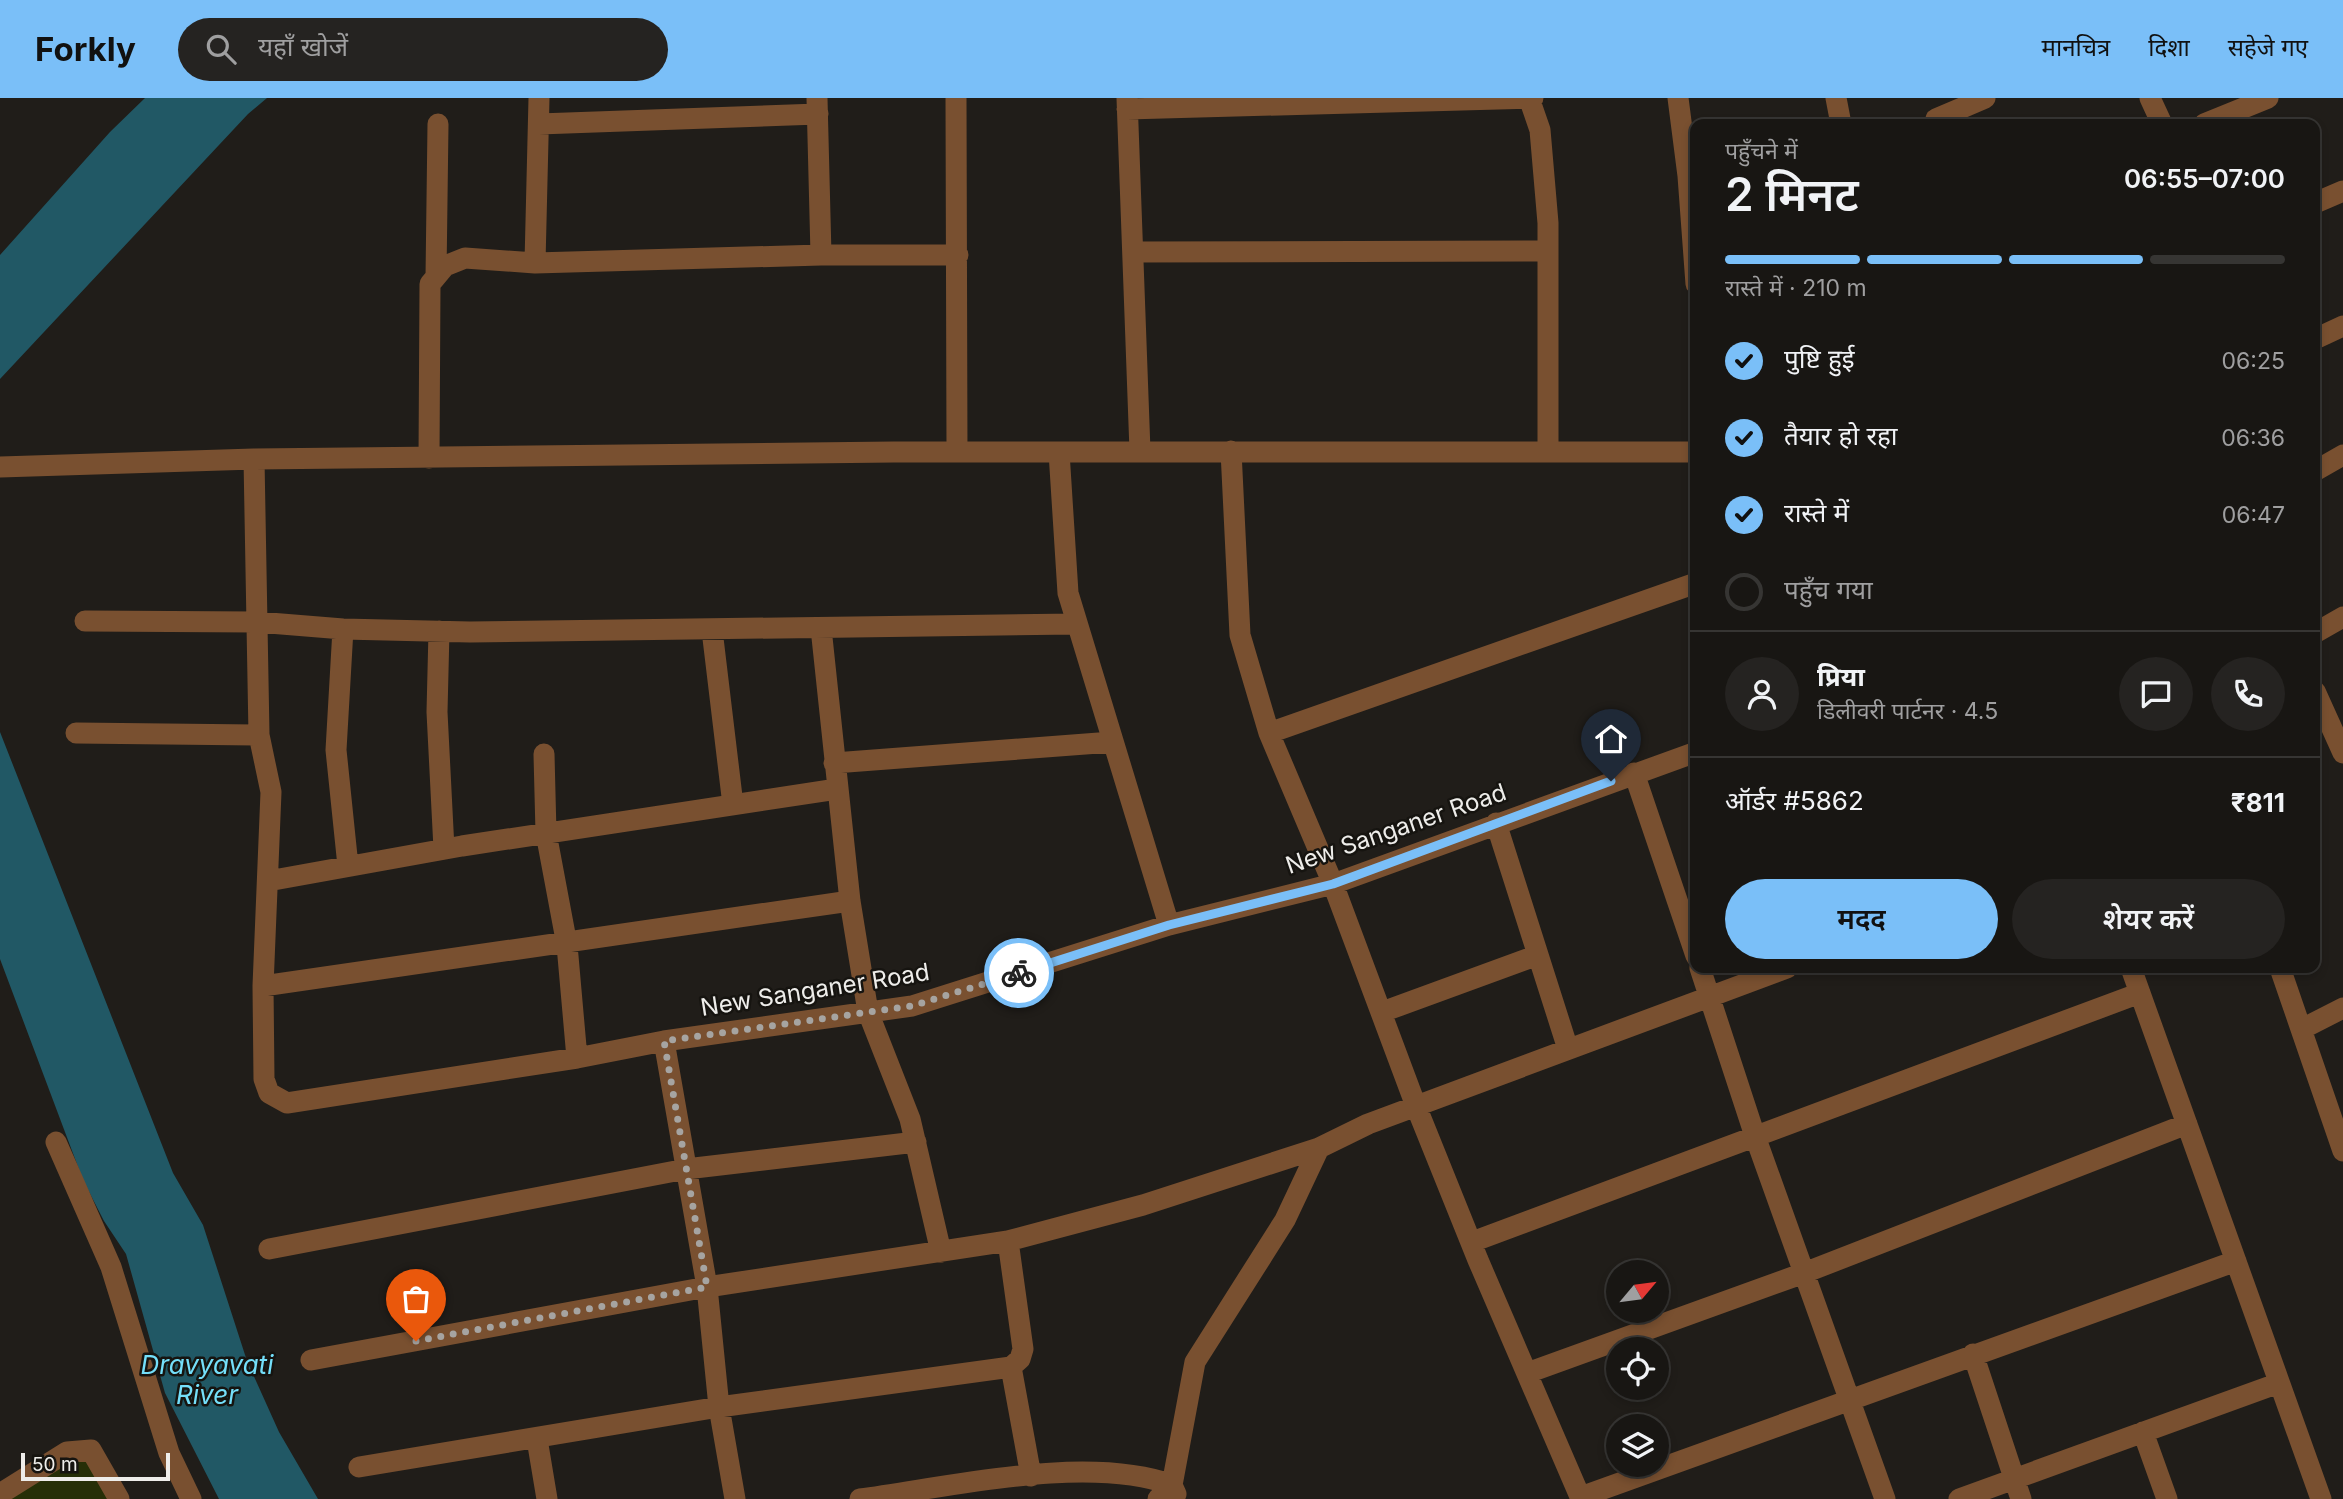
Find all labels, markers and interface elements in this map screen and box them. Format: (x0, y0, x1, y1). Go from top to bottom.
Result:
search box (178, 18, 668, 81)
text: Forkly (35, 29, 136, 69)
icon: search (202, 30, 240, 68)
text: यहाँ खोजें (258, 31, 348, 62)
text: मानचित्र (2042, 33, 2110, 62)
text: दिशा (2148, 33, 2190, 62)
text: सहेजे गए (2228, 33, 2308, 62)
text: पहुँचने में (1725, 137, 1798, 165)
text: 06:55–07:00 (2124, 163, 2285, 194)
text: 2 मिनट (1725, 166, 1859, 222)
text: रास्ते में · 210 m (1725, 274, 1867, 302)
icon: check (1725, 342, 1763, 380)
text: पुष्टि हुई (1784, 343, 1855, 374)
text: 06:25 (2222, 347, 2285, 375)
icon: check (1725, 419, 1763, 457)
text: तैयार हो रहा (1784, 420, 1898, 451)
text: 06:36 (2221, 424, 2285, 452)
icon: check (1725, 496, 1763, 534)
text: रास्ते में (1784, 497, 1849, 528)
text: 06:47 (2222, 501, 2285, 529)
text: पहुँच गया (1784, 574, 1873, 605)
button: person (1725, 657, 1799, 731)
button: chat (2119, 657, 2193, 731)
button: phone (2211, 657, 2285, 731)
text: प्रिया (1817, 661, 1865, 692)
text: डिलीवरी पार्टनर · 4.5 (1817, 697, 1998, 725)
pin (1581, 709, 1641, 781)
icon: home (1592, 720, 1630, 758)
street label: New Sanganer Road (1282, 777, 1510, 880)
text: ऑर्डर #5862 (1725, 785, 1864, 816)
text: ₹811 (2231, 787, 2285, 818)
button: मदद (1725, 879, 1998, 959)
button: शेयर करें (2012, 879, 2285, 959)
courier (984, 938, 1054, 1008)
icon: bike (1000, 954, 1038, 992)
street label: New Sanganer Road (699, 957, 931, 1022)
north arrow (1606, 1260, 1670, 1323)
map controls (1606, 1260, 1669, 1477)
pin (386, 1269, 446, 1341)
icon: bag (397, 1280, 435, 1318)
button: locate (1606, 1337, 1669, 1400)
water label: Dravyavati River (141, 1349, 274, 1410)
button: layers (1606, 1414, 1669, 1477)
scale bar (21, 1450, 170, 1482)
text: 50 m (32, 1453, 78, 1476)

